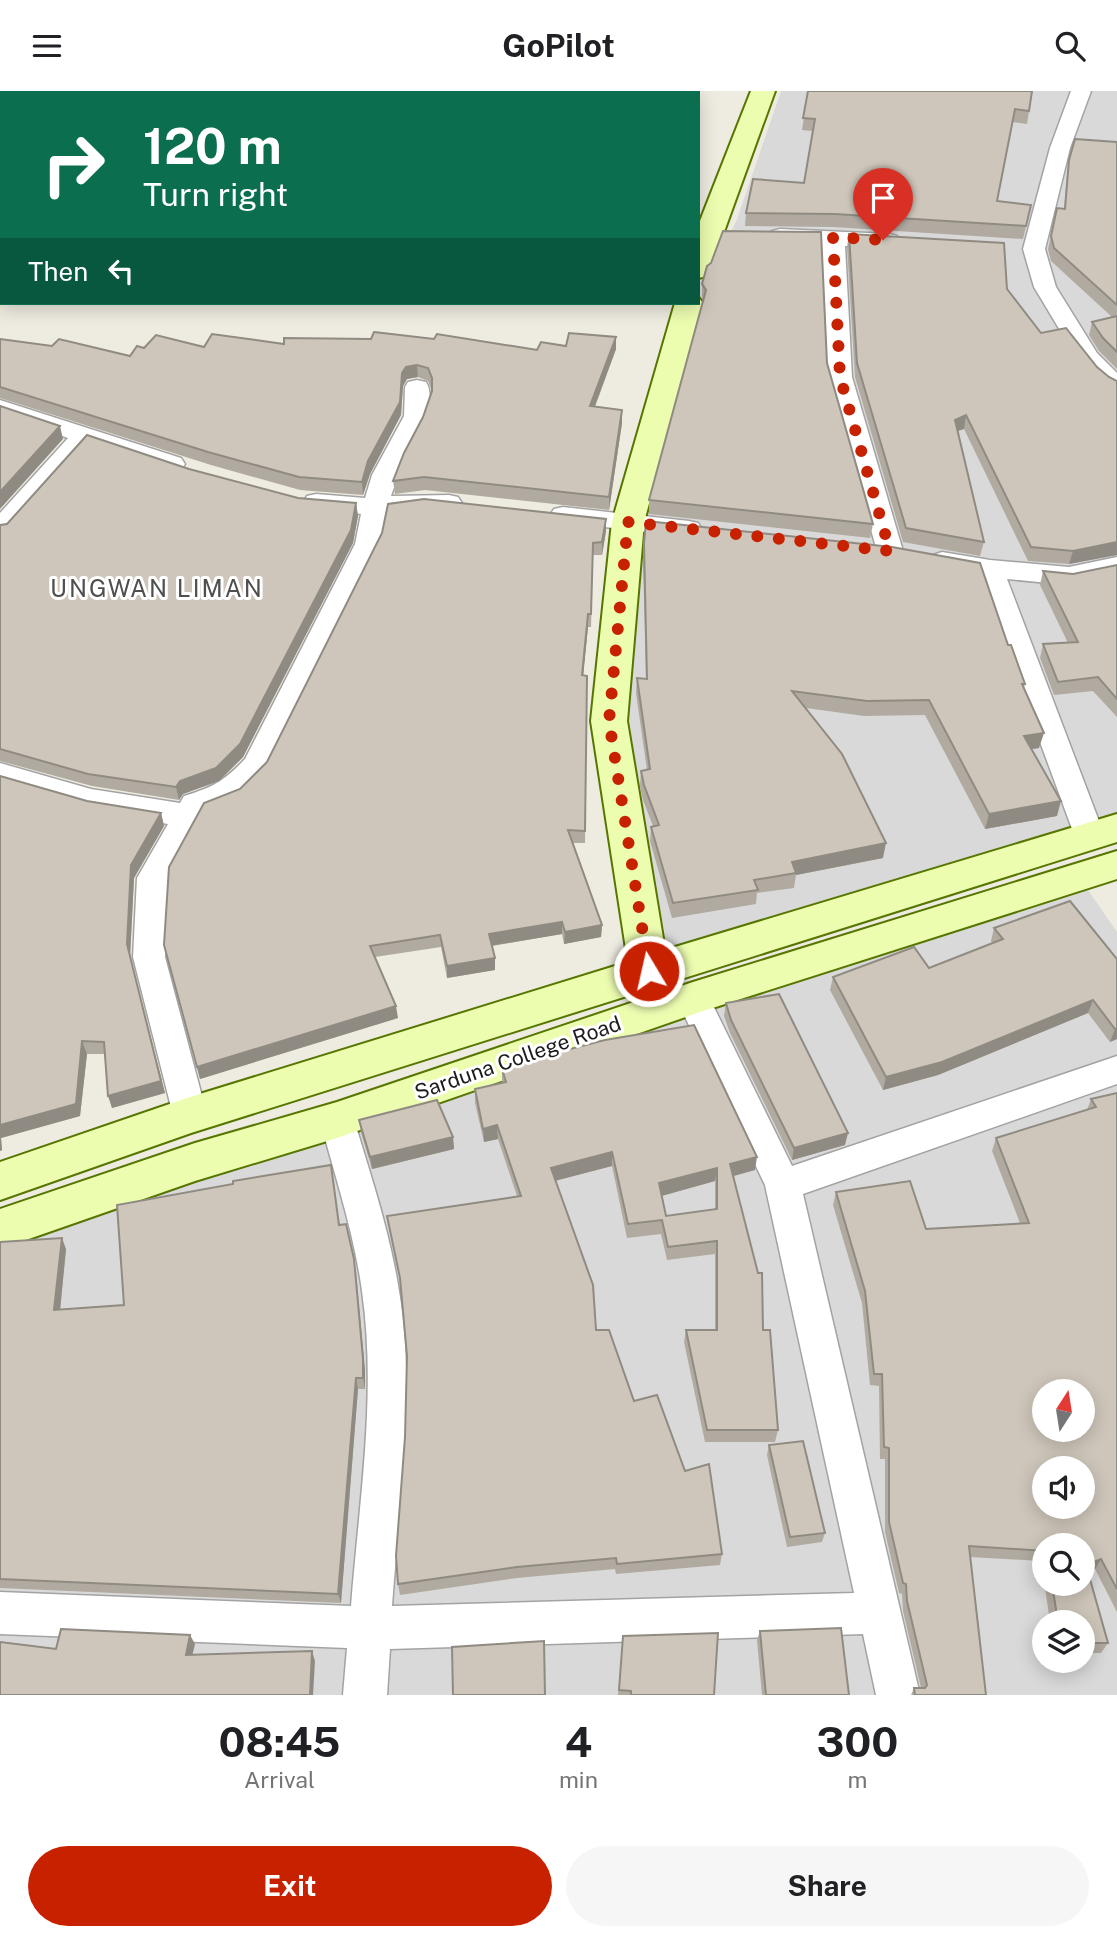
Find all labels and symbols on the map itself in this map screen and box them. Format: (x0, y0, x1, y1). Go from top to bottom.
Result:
pin (853, 168, 913, 240)
district label: UNGWAN LIMAN (50, 574, 264, 602)
position arrow (612, 934, 686, 1008)
street label: Sarduna College Road (411, 1010, 624, 1105)
north arrow (1032, 1379, 1096, 1442)

